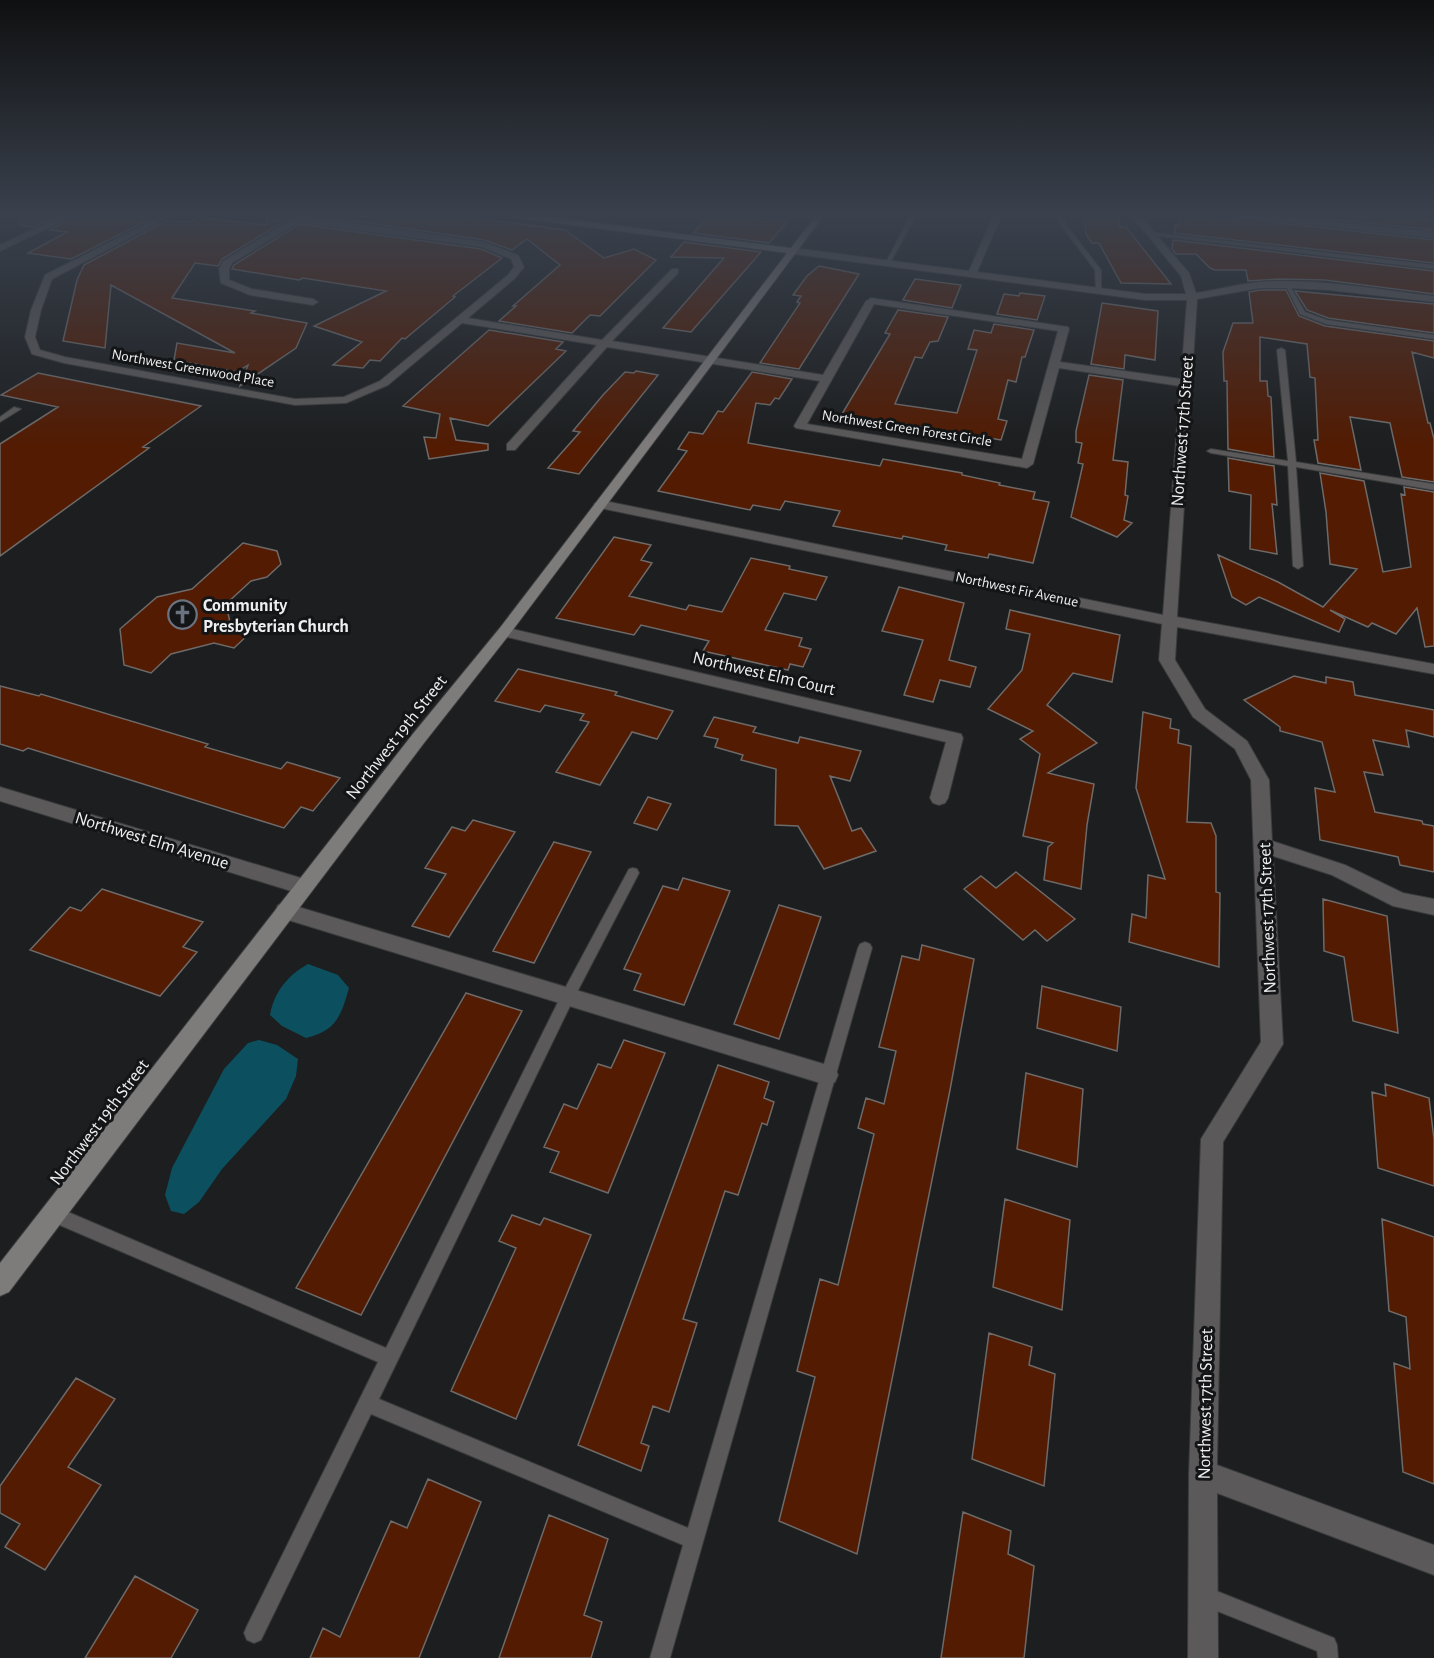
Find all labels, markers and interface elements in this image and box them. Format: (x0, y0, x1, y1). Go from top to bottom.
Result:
street label: Northwest Greenwood Place (110, 347, 275, 390)
street label: Northwest 17th Street (1169, 355, 1197, 507)
street label: Northwest Green Forest Circle (821, 408, 993, 449)
street label: Northwest Fir Avenue (954, 569, 1080, 610)
place label: Community Presbyterian Church (203, 597, 349, 636)
church icon: Community Presbyterian Church (166, 599, 198, 631)
street label: Northwest Elm Court (691, 649, 837, 699)
street label: Northwest 19th Street (343, 672, 451, 803)
street label: Northwest Elm Avenue (73, 809, 231, 873)
street label: Northwest 17th Street (1256, 842, 1280, 994)
street label: Northwest 19th Street (47, 1056, 153, 1189)
street label: Northwest 17th Street (1196, 1328, 1216, 1480)

